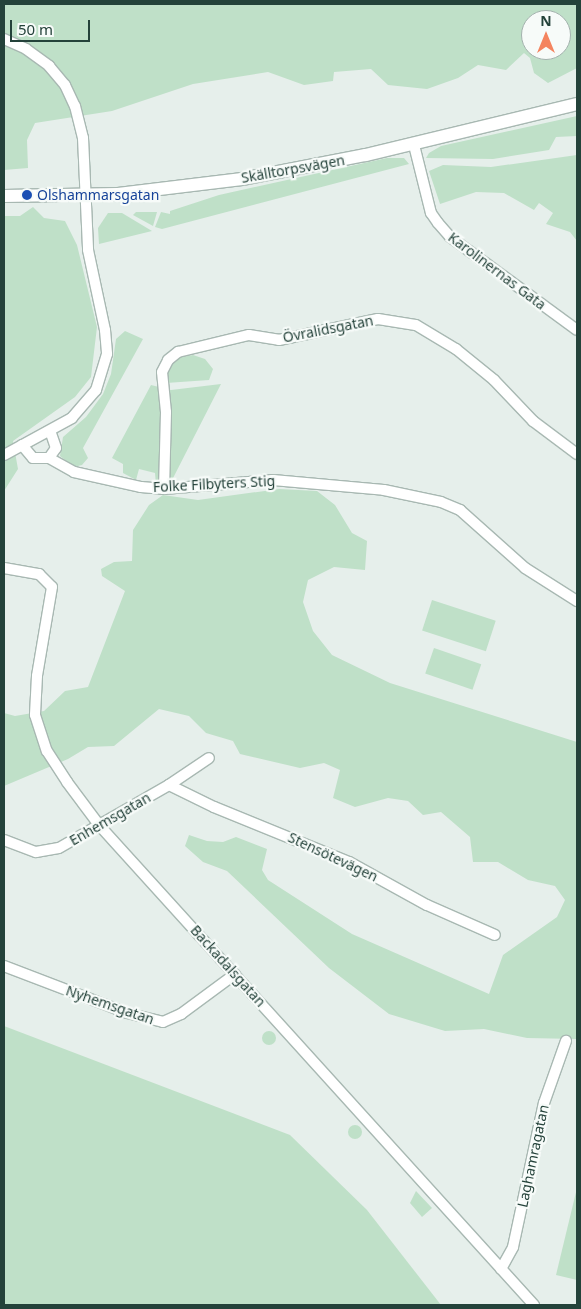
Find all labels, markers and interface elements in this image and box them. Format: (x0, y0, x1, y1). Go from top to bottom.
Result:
scale bar (12, 10, 92, 42)
north arrow (521, 10, 571, 60)
text: N (540, 11, 552, 30)
text: 50 m (18, 19, 53, 39)
street label: Skälltorpsvägen (240, 152, 346, 186)
place label: Olshammarsgatan (37, 187, 159, 203)
marker: Olshammarsgatan (21, 189, 33, 201)
street label: Karolinernas Gata (445, 229, 549, 313)
street label: Övralidsgatan (281, 312, 375, 346)
street label: Folke Filbyters Stig (152, 472, 276, 496)
street label: Enhemsgatan (66, 789, 154, 849)
street label: Stensötevägen (285, 829, 381, 885)
street label: Backadalsgatan (187, 922, 269, 1010)
street label: Nyhemsgatan (64, 982, 156, 1028)
street label: Laghamragatan (514, 1103, 552, 1209)

